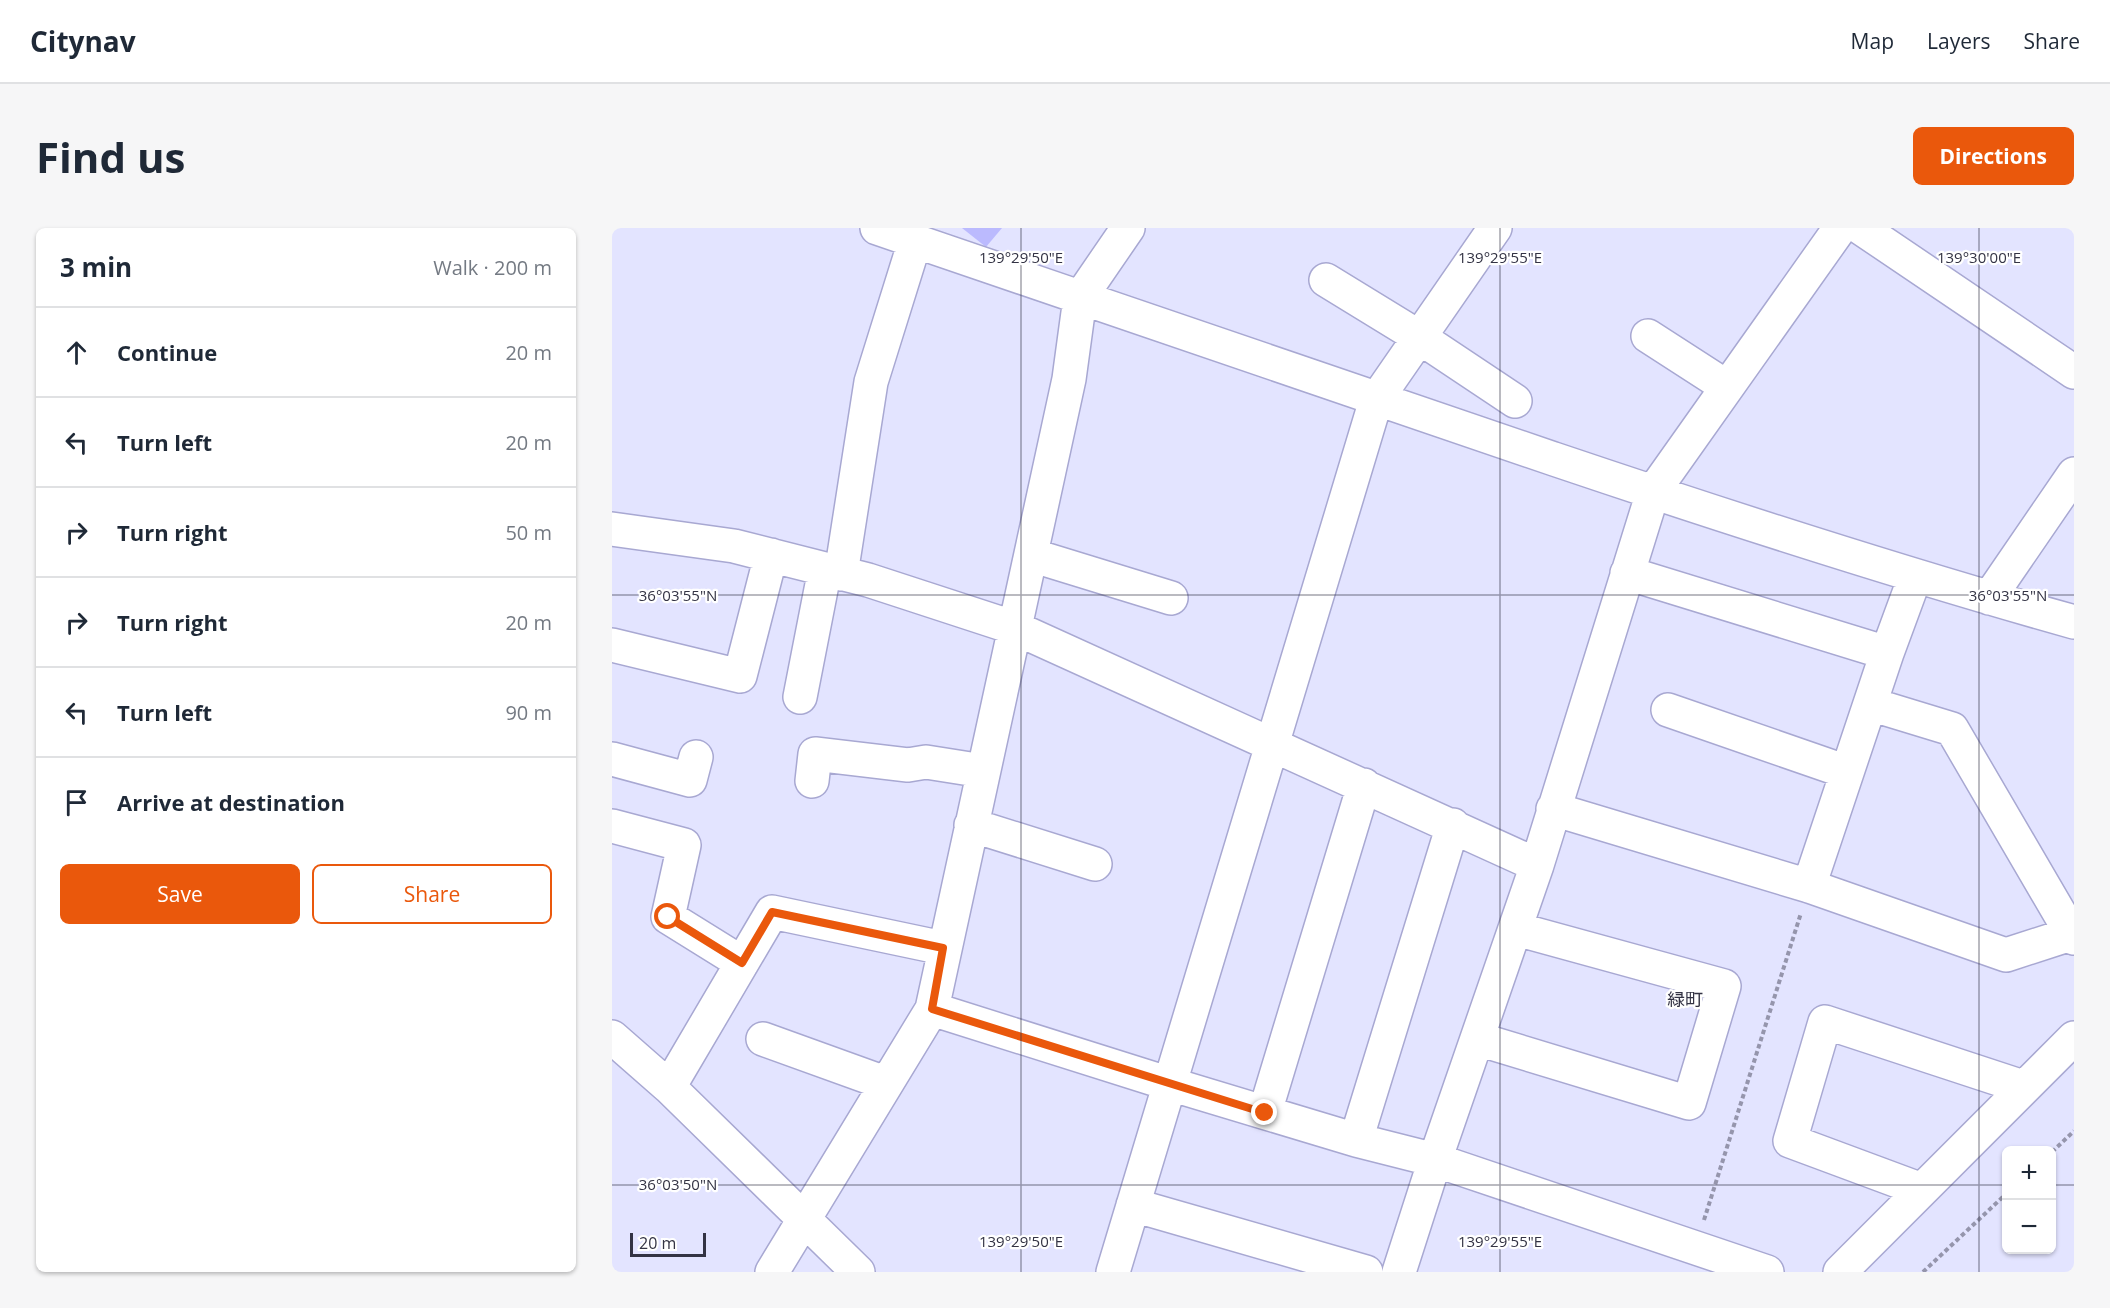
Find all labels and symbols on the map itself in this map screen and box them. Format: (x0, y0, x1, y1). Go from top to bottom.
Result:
text: 139°29'50"E (979, 247, 1063, 267)
text: 139°29'55"E (1458, 247, 1542, 267)
text: 139°30'00"E (1937, 247, 2021, 267)
text: 36°03'55"N (639, 585, 717, 605)
text: 36°03'55"N (1969, 585, 2047, 605)
route start (654, 903, 680, 929)
district label: 緑町 (1667, 987, 1703, 1011)
route end (1251, 1099, 1277, 1125)
text: 36°03'50"N (639, 1174, 717, 1194)
scale bar (630, 1230, 706, 1258)
text: 139°29'50"E (979, 1231, 1063, 1251)
text: 139°29'55"E (1458, 1231, 1542, 1251)

